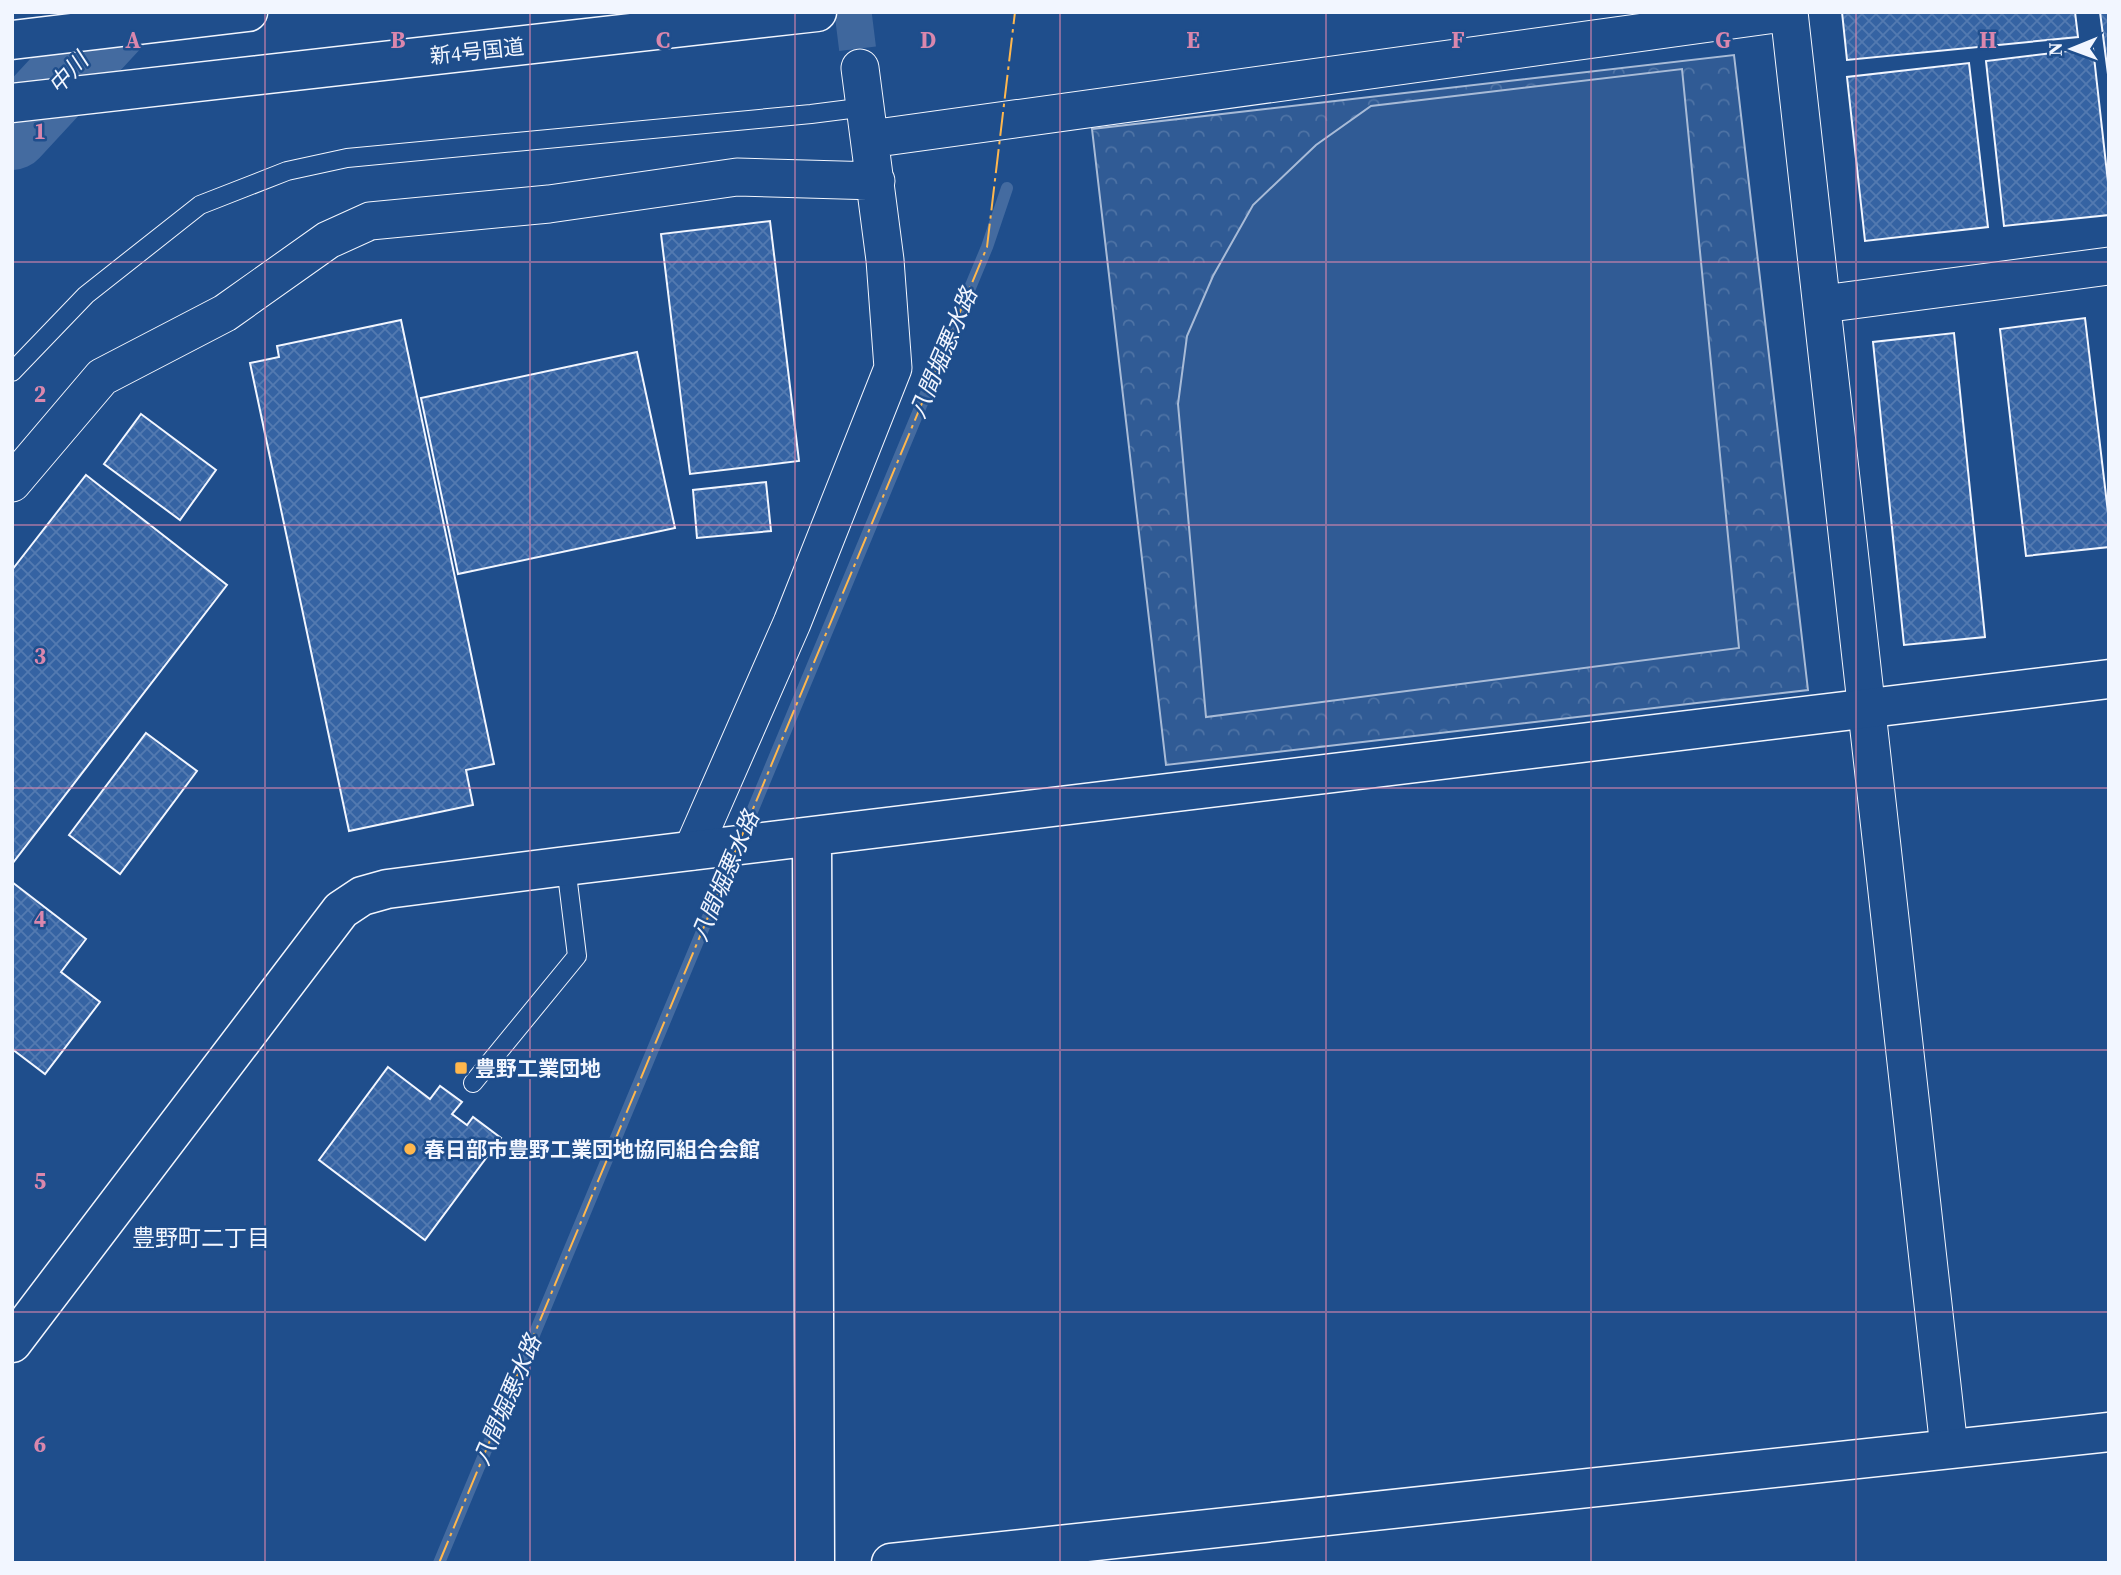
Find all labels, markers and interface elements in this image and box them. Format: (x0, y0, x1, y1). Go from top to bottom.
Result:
north arrow (2037, 14, 2107, 84)
text: A (125, 24, 141, 56)
text: B (391, 24, 406, 56)
text: C (656, 24, 670, 56)
text: D (920, 24, 936, 56)
text: E (1186, 24, 1200, 56)
text: F (1451, 24, 1465, 56)
text: G (1715, 24, 1731, 56)
text: H (1979, 24, 1997, 56)
street label: 新4号国道 (428, 32, 526, 70)
text: N (2042, 42, 2068, 56)
water label: 中川 (41, 43, 97, 101)
text: 1 (34, 115, 46, 147)
water label: 八間堀悪水路 (901, 281, 985, 423)
text: 2 (34, 378, 46, 410)
text: 3 (34, 640, 46, 672)
water label: 八間堀悪水路 (683, 804, 767, 946)
text: 4 (34, 903, 46, 935)
place label: 豊野工業団地 (475, 1054, 601, 1083)
marker: 豊野工業団地 (453, 1060, 469, 1076)
place label: 春日部市豊野工業団地協同組合会館 (424, 1135, 760, 1164)
marker: 春日部市豊野工業団地協同組合会館 (402, 1141, 418, 1157)
text: 5 (34, 1165, 46, 1197)
district label: 豊野町二丁目 (132, 1222, 270, 1254)
water label: 八間堀悪水路 (465, 1328, 549, 1470)
text: 6 (34, 1428, 46, 1460)

